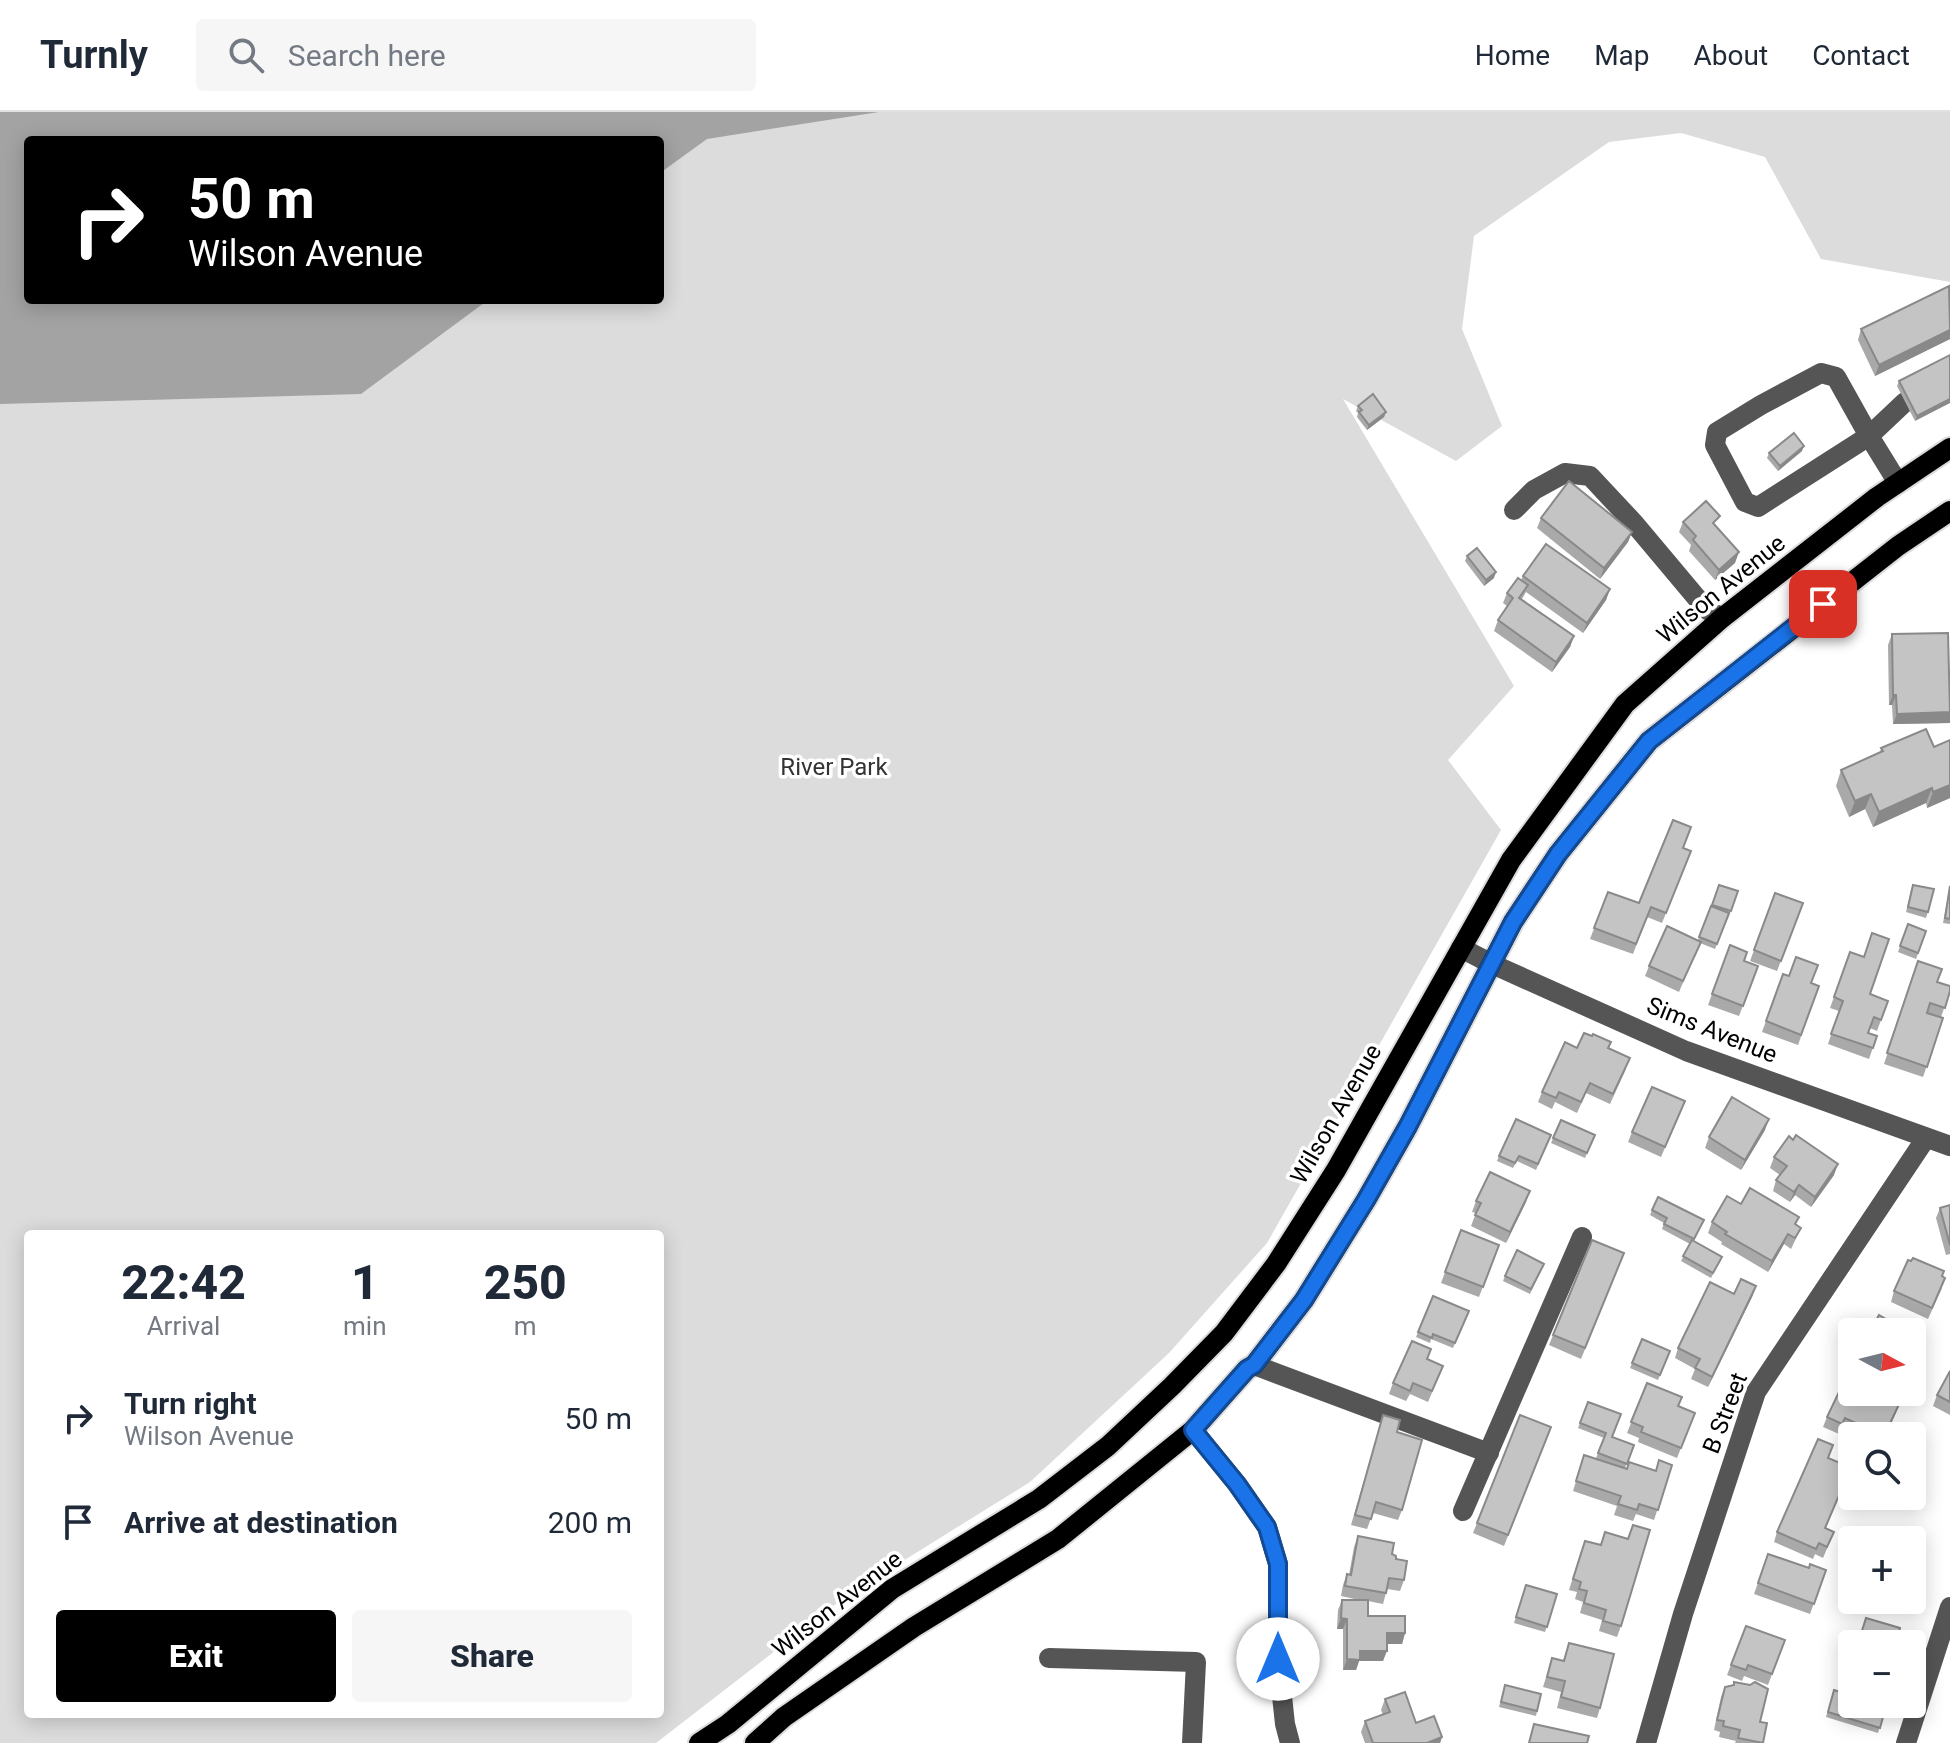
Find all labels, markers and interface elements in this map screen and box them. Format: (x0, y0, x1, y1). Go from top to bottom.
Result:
search box (196, 19, 756, 91)
text: Turnly (40, 33, 148, 77)
icon: search (224, 33, 268, 77)
text: Search here (288, 38, 446, 73)
text: Home (1475, 39, 1550, 72)
text: Map (1594, 39, 1650, 72)
text: About (1694, 39, 1768, 72)
text: Contact (1812, 39, 1910, 72)
text: 50 m (188, 166, 315, 232)
icon: right (56, 168, 160, 272)
text: Wilson Avenue (188, 233, 423, 275)
street label: Wilson Avenue (1651, 529, 1791, 649)
pin (1789, 570, 1857, 638)
icon: arrive (1801, 582, 1845, 626)
park label: River Park (780, 753, 888, 781)
street label: Sims Avenue (1643, 991, 1781, 1069)
street label: Wilson Avenue (1285, 1039, 1387, 1189)
text: 22:42 (121, 1254, 246, 1311)
text: 1 (351, 1254, 379, 1311)
text: 250 (484, 1254, 567, 1311)
text: Arrival (147, 1311, 220, 1341)
text: min (343, 1311, 387, 1341)
text: m (514, 1311, 537, 1341)
north arrow (1838, 1318, 1926, 1406)
map controls (1838, 1318, 1926, 1718)
street label: B Street (1697, 1369, 1753, 1457)
text: Turn right (124, 1386, 257, 1421)
icon: right (56, 1396, 100, 1440)
text: 50 m (565, 1401, 632, 1436)
text: Wilson Avenue (124, 1421, 294, 1451)
button: search (1838, 1422, 1926, 1510)
icon: arrive (56, 1500, 100, 1544)
text: Arrive at destination (124, 1505, 398, 1540)
text: 200 m (548, 1505, 632, 1540)
button: + (1838, 1526, 1926, 1614)
street label: Wilson Avenue (767, 1545, 907, 1663)
button: Exit (56, 1610, 336, 1702)
button: Share (352, 1610, 632, 1702)
position arrow (1236, 1617, 1320, 1701)
button: − (1838, 1630, 1926, 1718)

